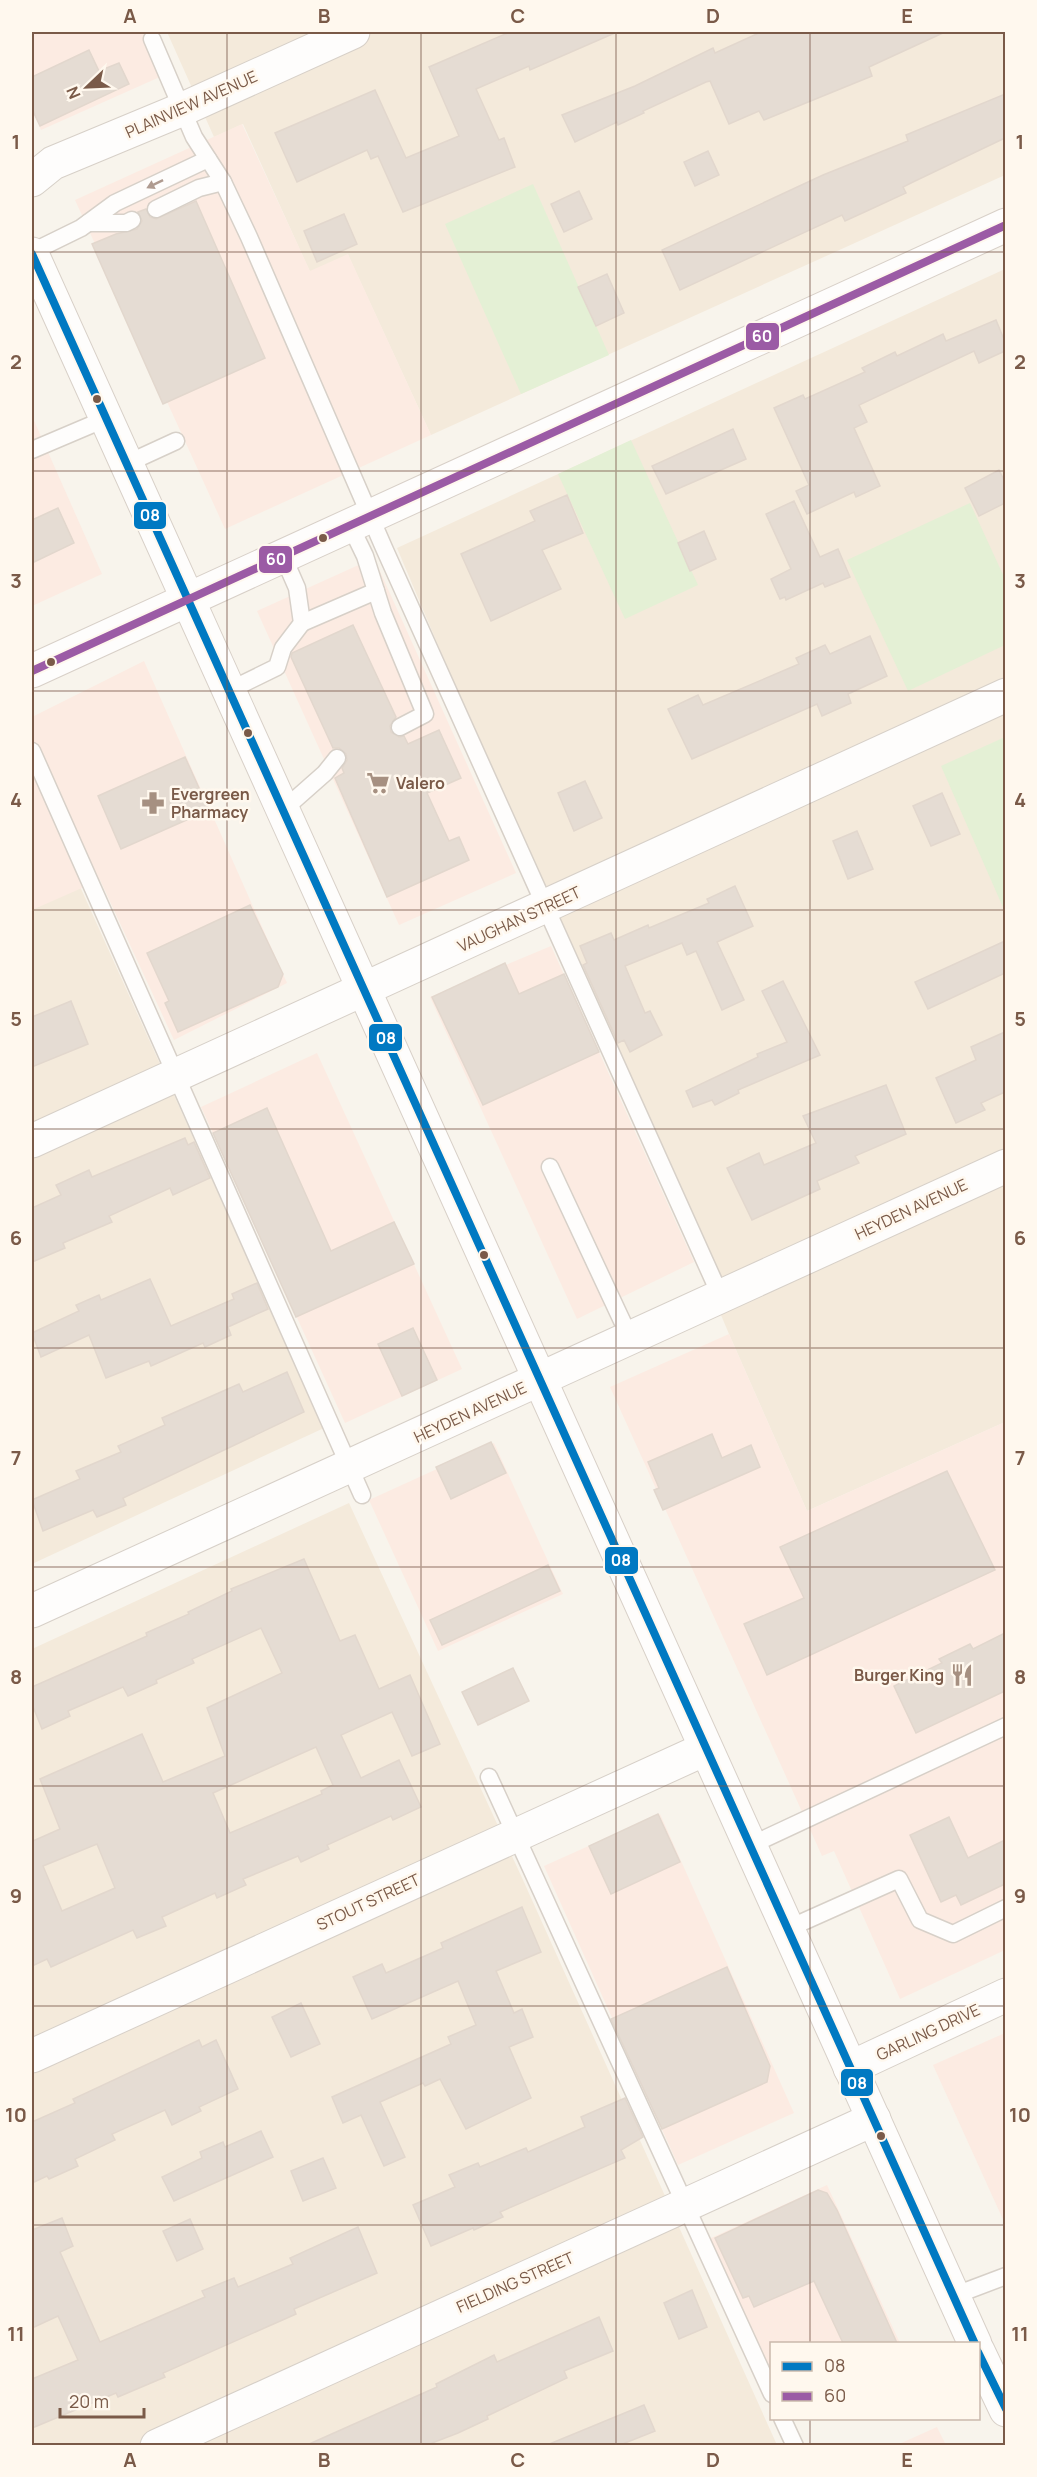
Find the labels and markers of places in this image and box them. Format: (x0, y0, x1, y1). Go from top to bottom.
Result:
unlabelled marker (91, 393, 103, 405)
unlabelled marker (317, 532, 329, 544)
unlabelled marker (45, 656, 57, 668)
unlabelled marker (242, 727, 254, 739)
supermarket icon: Valero (365, 770, 391, 796)
place label: Valero (396, 772, 445, 794)
place label: Evergreen Pharmacy (171, 783, 250, 823)
pharmacy icon: Evergreen Pharmacy (140, 790, 166, 816)
unlabelled marker (478, 1249, 490, 1261)
restaurant icon: Burger King (949, 1662, 975, 1688)
place label: Burger King (854, 1664, 944, 1686)
unlabelled marker (875, 2130, 887, 2142)

